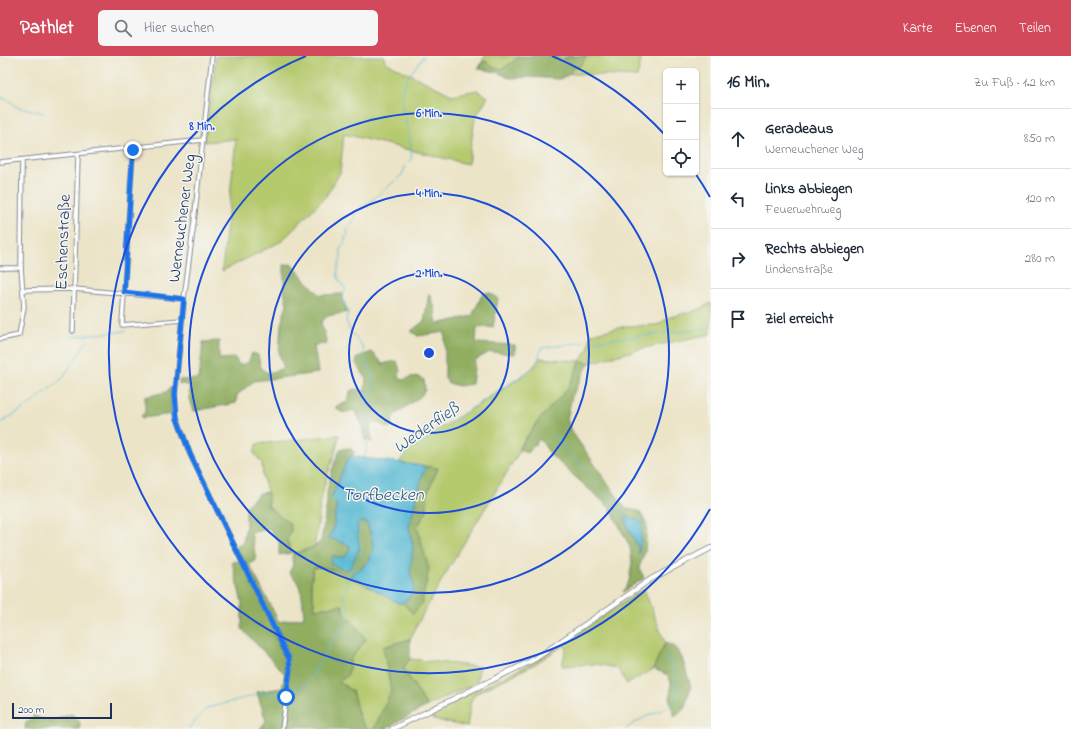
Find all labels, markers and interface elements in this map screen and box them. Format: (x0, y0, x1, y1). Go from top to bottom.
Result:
search box (98, 10, 378, 46)
text: Pathlet (20, 15, 74, 42)
icon: search (112, 17, 134, 39)
text: Hier suchen (144, 17, 214, 39)
text: Karte (903, 18, 932, 39)
text: Ebenen (954, 18, 997, 39)
text: Teilen (1019, 18, 1051, 39)
map controls (663, 68, 699, 176)
button: + (663, 68, 699, 104)
text: 16 Min. (727, 70, 769, 95)
text: Zu Fuß · 1.2 km (974, 73, 1055, 92)
button: − (663, 104, 699, 140)
text: 6 Min. (415, 105, 443, 123)
text: 8 Min. (188, 118, 215, 136)
text: Geradeaus (765, 118, 833, 140)
icon: ahead (727, 128, 749, 150)
text: 850 m (1024, 129, 1055, 148)
button: locate (663, 140, 699, 176)
text: Werneuchener Weg (765, 140, 864, 159)
route end (124, 141, 142, 159)
street label: Werneuchener Weg (162, 153, 205, 284)
text: Links abbiegen (765, 178, 852, 200)
text: 4 Min. (415, 185, 442, 203)
icon: left (727, 188, 749, 210)
text: 120 m (1025, 189, 1055, 208)
street label: Eschenstraße (49, 193, 78, 290)
text: Feuerwehrweg (765, 200, 841, 219)
text: Rechts abbiegen (765, 238, 864, 260)
icon: right (727, 248, 749, 270)
text: 280 m (1025, 249, 1055, 268)
text: Lindenstraße (765, 260, 833, 279)
text: 2 Min. (415, 265, 443, 283)
icon: arrive (727, 308, 749, 330)
text: Ziel erreicht (765, 308, 833, 330)
centre of rings (422, 346, 436, 360)
water label: Wederfließ (389, 396, 466, 461)
water label: Torfbecken (342, 483, 425, 509)
route start (277, 688, 295, 706)
scale bar (12, 701, 112, 720)
text: 200 m (18, 702, 44, 718)

